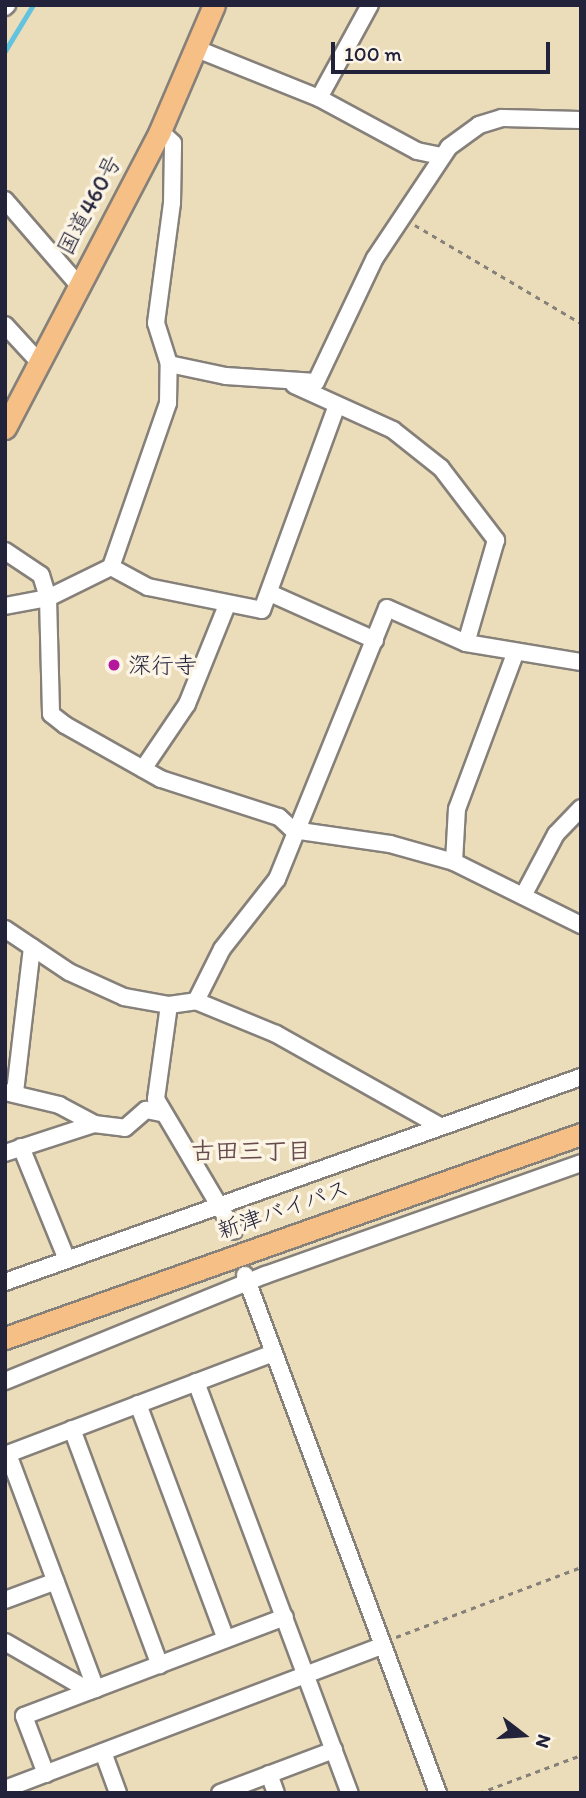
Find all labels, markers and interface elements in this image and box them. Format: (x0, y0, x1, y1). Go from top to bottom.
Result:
scale bar (334, 28, 553, 72)
text: 100 m (344, 41, 402, 66)
street label: 国道460号 (51, 150, 127, 260)
place label: 深行寺 (128, 651, 197, 679)
marker: 深行寺 (106, 657, 122, 673)
district label: 古田三丁目 (191, 1137, 311, 1165)
street label: 新津バイパス (213, 1173, 353, 1245)
north arrow (488, 1700, 558, 1770)
text: N (531, 1732, 556, 1751)

